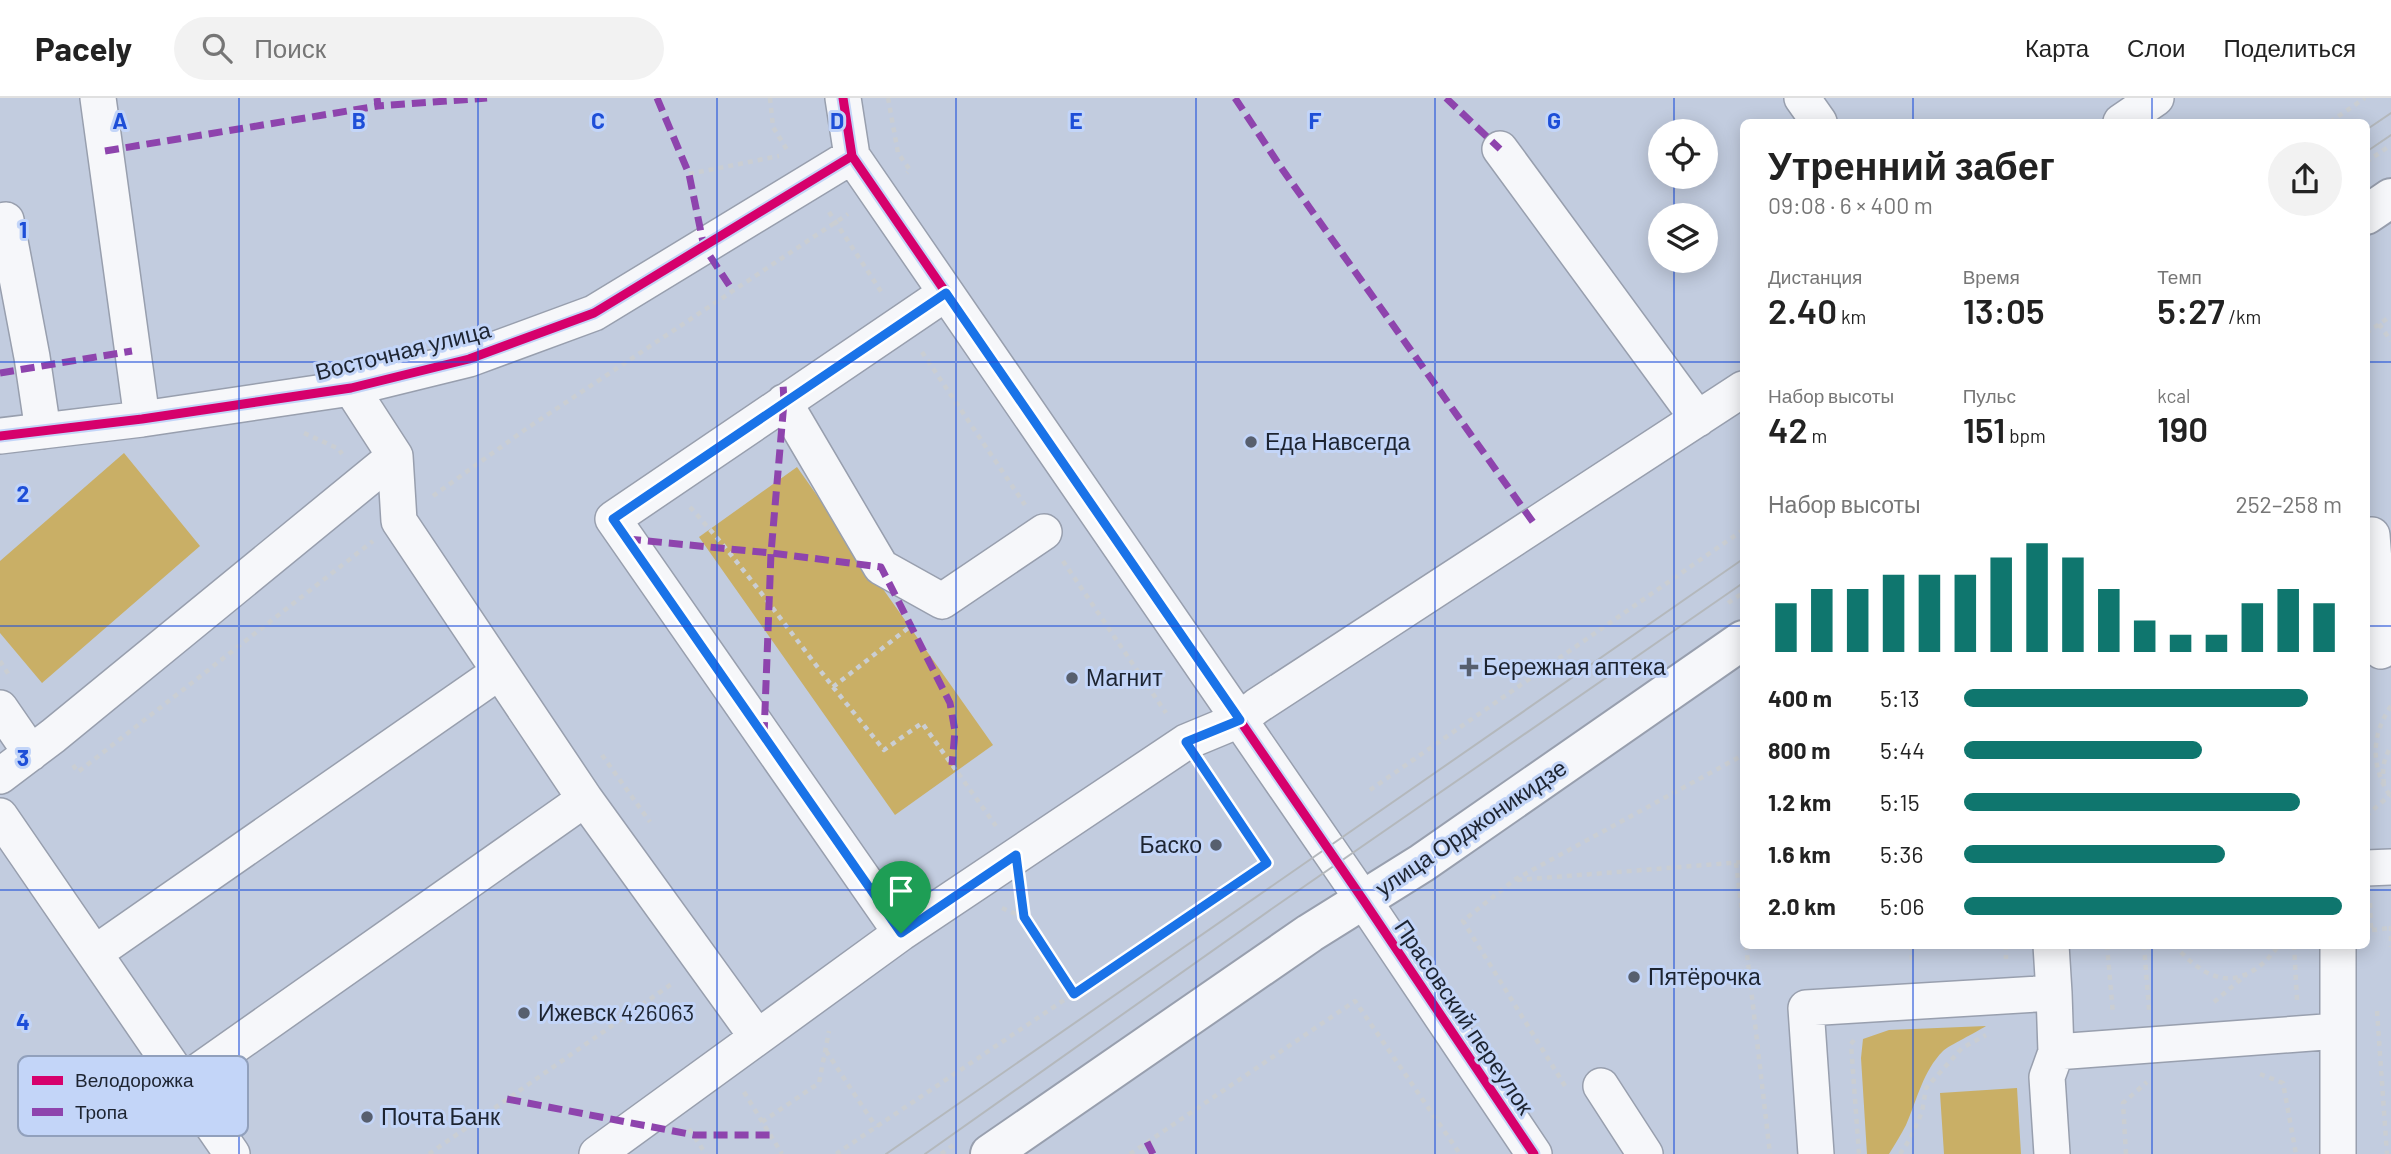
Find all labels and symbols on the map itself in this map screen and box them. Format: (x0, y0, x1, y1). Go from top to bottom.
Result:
text: A (112, 106, 128, 134)
text: B (352, 106, 366, 134)
text: C (591, 106, 605, 134)
text: D (830, 106, 844, 134)
text: E (1069, 106, 1083, 134)
text: F (1309, 106, 1322, 134)
text: G (1547, 106, 1561, 134)
text: 1 (19, 215, 27, 243)
street label: Восточная улица (312, 315, 494, 385)
place label: Еда Навсегда (1265, 427, 1411, 455)
marker: Еда Навсегда (1243, 434, 1259, 450)
text: 2 (17, 479, 29, 507)
place label: Бережная аптека (1483, 652, 1666, 680)
marker: Бережная аптека (1461, 659, 1477, 675)
place label: Магнит (1086, 663, 1163, 691)
marker: Магнит (1064, 670, 1080, 686)
text: 3 (17, 743, 29, 771)
street label: улица Орджоникидзе (1370, 753, 1571, 902)
place label: Баско (1140, 830, 1202, 858)
marker: Баско (1208, 837, 1224, 853)
pin (871, 861, 931, 933)
street label: Прасовский переулок (1389, 914, 1541, 1120)
place label: Пятёрочка (1648, 962, 1761, 990)
marker: Пятёрочка (1626, 969, 1642, 985)
place label: Ижевск 426063 (538, 998, 694, 1026)
marker: Ижевск 426063 (516, 1005, 532, 1021)
text: 4 (16, 1007, 30, 1035)
legend (18, 1056, 248, 1136)
text: Велодорожка (75, 1068, 194, 1091)
text: Тропа (75, 1100, 128, 1123)
place label: Почта Банк (381, 1102, 501, 1130)
marker: Почта Банк (359, 1109, 375, 1125)

